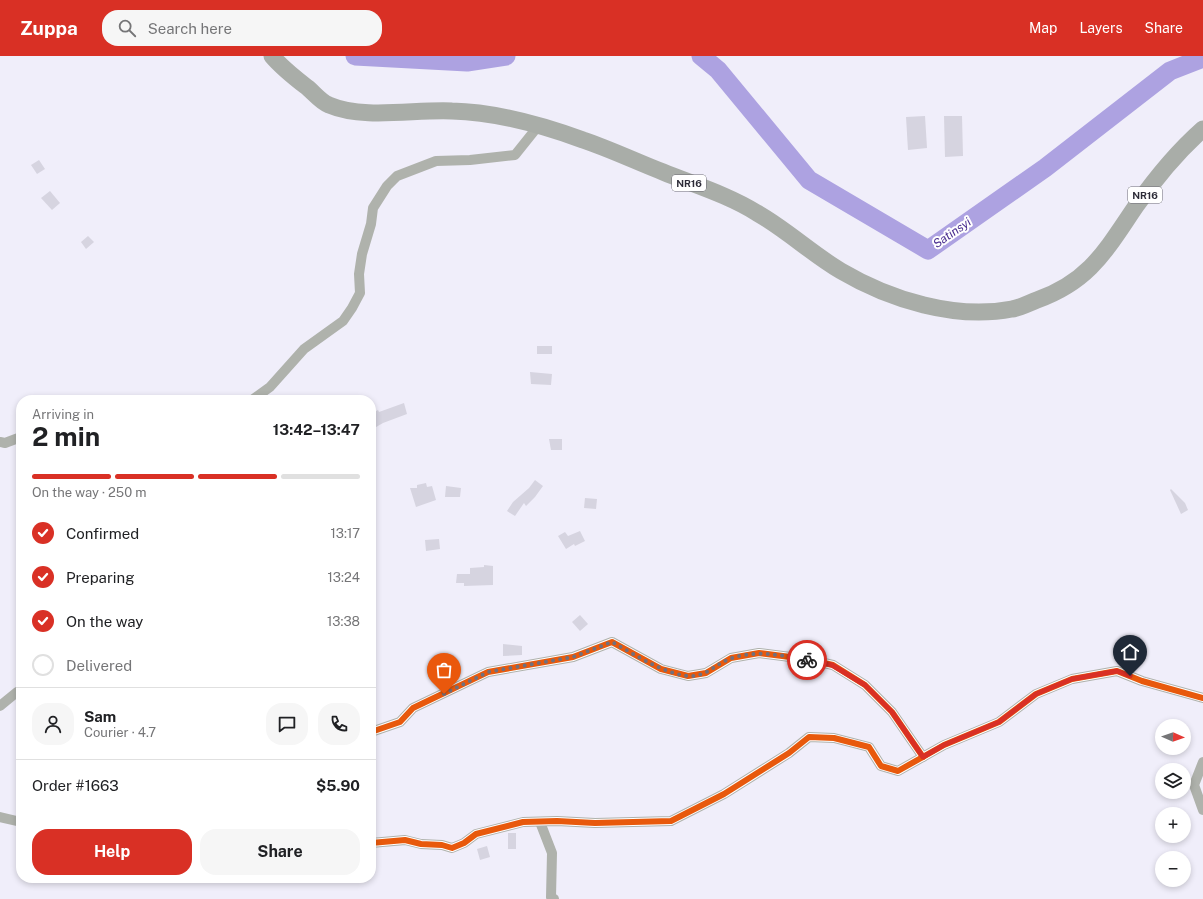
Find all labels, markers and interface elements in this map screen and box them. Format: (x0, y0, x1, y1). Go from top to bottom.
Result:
search box (102, 10, 382, 46)
text: Zuppa (20, 17, 78, 39)
icon: search (116, 17, 138, 39)
text: Search here (148, 20, 232, 37)
text: Map (1029, 20, 1057, 36)
text: Layers (1079, 20, 1123, 36)
text: Share (1145, 20, 1183, 36)
road number: NR16 (672, 175, 706, 191)
road number: NR16 (1128, 187, 1162, 203)
water label: Satinsyi (930, 215, 974, 251)
text: Arriving in (32, 407, 94, 422)
text: 2 min (32, 421, 100, 452)
text: 13:42–13:47 (273, 421, 360, 438)
text: On the way · 250 m (32, 485, 147, 500)
icon: check (32, 522, 54, 544)
text: Confirmed (66, 525, 139, 542)
text: 13:17 (330, 526, 360, 541)
icon: check (32, 566, 54, 588)
text: Preparing (66, 569, 135, 586)
text: 13:24 (327, 570, 360, 585)
icon: check (32, 610, 54, 632)
text: On the way (66, 613, 143, 630)
text: 13:38 (327, 614, 360, 629)
pin (1113, 635, 1147, 676)
courier (787, 640, 827, 680)
icon: home (1119, 641, 1141, 663)
icon: bike (796, 649, 818, 671)
pin (427, 653, 461, 694)
text: Delivered (66, 657, 132, 674)
icon: bag (433, 659, 455, 681)
button: person (32, 703, 74, 745)
button: chat (266, 703, 308, 745)
button: phone (318, 703, 360, 745)
text: Sam (84, 708, 116, 725)
north arrow (1155, 719, 1191, 755)
map controls (1155, 719, 1191, 887)
text: Courier · 4.7 (84, 725, 156, 740)
button: layers (1155, 763, 1191, 799)
text: Order #1663 (32, 777, 119, 794)
text: $5.90 (316, 777, 360, 794)
button: + (1155, 807, 1191, 843)
button: Help (32, 829, 192, 875)
button: Share (200, 829, 360, 875)
button: − (1155, 851, 1191, 887)

